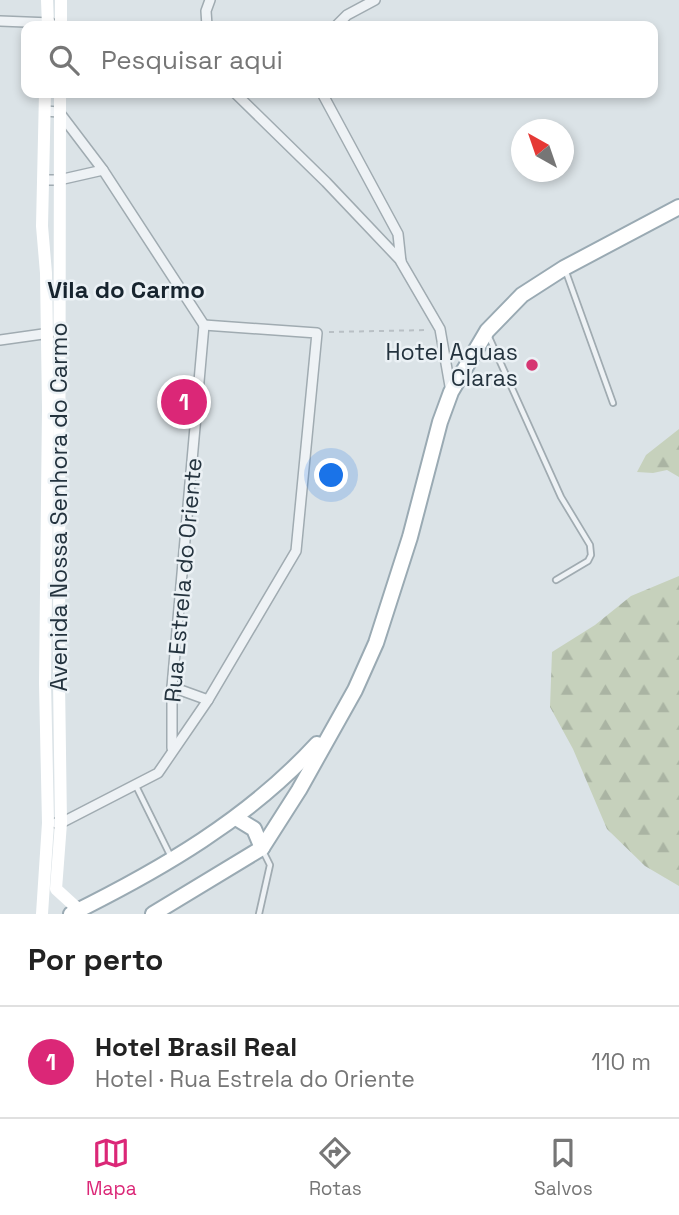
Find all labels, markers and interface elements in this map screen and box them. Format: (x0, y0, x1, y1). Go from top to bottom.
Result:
search box (21, 21, 658, 98)
icon: search (45, 41, 83, 79)
text: Pesquisar aqui (101, 43, 283, 77)
north arrow (511, 119, 574, 182)
district label: Vila do Carmo (47, 274, 205, 305)
street label: Avenida Nossa Senhora do Carmo (44, 322, 74, 692)
place label: Hotel Aguas Claras (386, 337, 518, 393)
marker: Hotel Aguas Claras (524, 357, 540, 373)
pin: 1 (161, 376, 207, 428)
street label: Rua Estrela do Oriente (157, 456, 209, 704)
your location (314, 458, 348, 492)
text: Por perto (28, 940, 163, 979)
text: Hotel Brasil Real (95, 1030, 297, 1064)
text: 1 (46, 1047, 56, 1077)
text: 110 m (591, 1047, 651, 1077)
text: Hotel · Rua Estrela do Oriente (95, 1064, 415, 1094)
tab: Mapa (86, 1134, 137, 1201)
tab: Rotas (309, 1134, 362, 1201)
tab: Salvos (534, 1134, 593, 1201)

